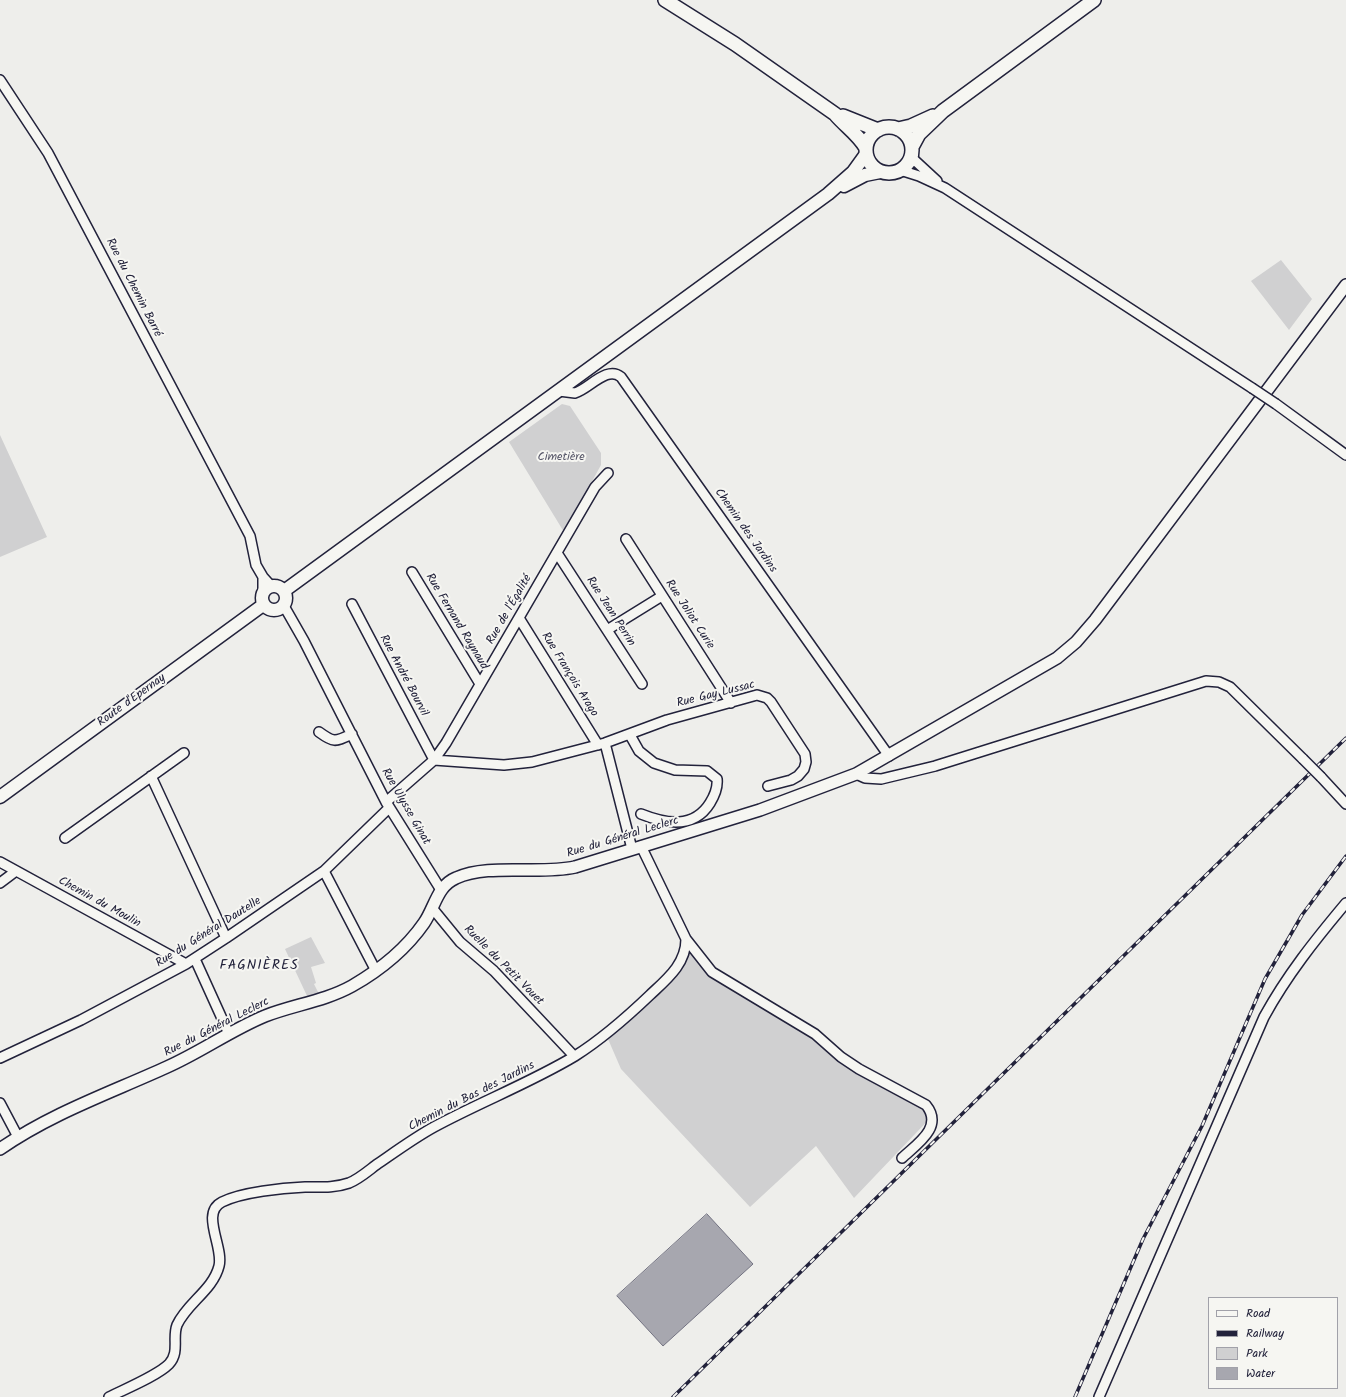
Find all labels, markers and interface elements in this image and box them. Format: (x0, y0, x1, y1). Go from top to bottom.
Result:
street label: Rue du Chemin Barré (102, 236, 164, 340)
park label: Cimetière (537, 451, 585, 465)
street label: Chemin des Jardins (711, 486, 779, 576)
street label: Rue Fernand Raynaud (422, 571, 490, 673)
street label: Rue de l'Égalité (484, 573, 536, 647)
street label: Rue Jean Perrin (582, 575, 638, 649)
street label: Rue Joliot Curie (661, 578, 717, 652)
street label: Rue François Arago (537, 630, 601, 720)
street label: Rue André Bourvil (375, 633, 431, 719)
street label: Route d'Epernay (95, 671, 169, 731)
street label: Rue Gay Lussac (675, 678, 757, 712)
street label: Rue Ulysse Ginat (377, 766, 433, 848)
street label: Rue du Général Leclerc (565, 814, 681, 862)
street label: Chemin du Moulin (55, 874, 143, 932)
street label: Rue du Général Dautelle (154, 895, 264, 971)
street label: Ruelle du Petit Vouet (460, 923, 546, 1009)
district label: FAGNIÈRES (219, 959, 299, 975)
street label: Rue du Général Leclerc (162, 995, 272, 1061)
street label: Chemin du Bas des Jardins (407, 1059, 537, 1135)
legend (1208, 1297, 1338, 1389)
text: Road (1246, 1304, 1270, 1323)
text: Railway (1246, 1324, 1284, 1343)
text: Park (1246, 1344, 1268, 1363)
text: Water (1246, 1364, 1275, 1383)

